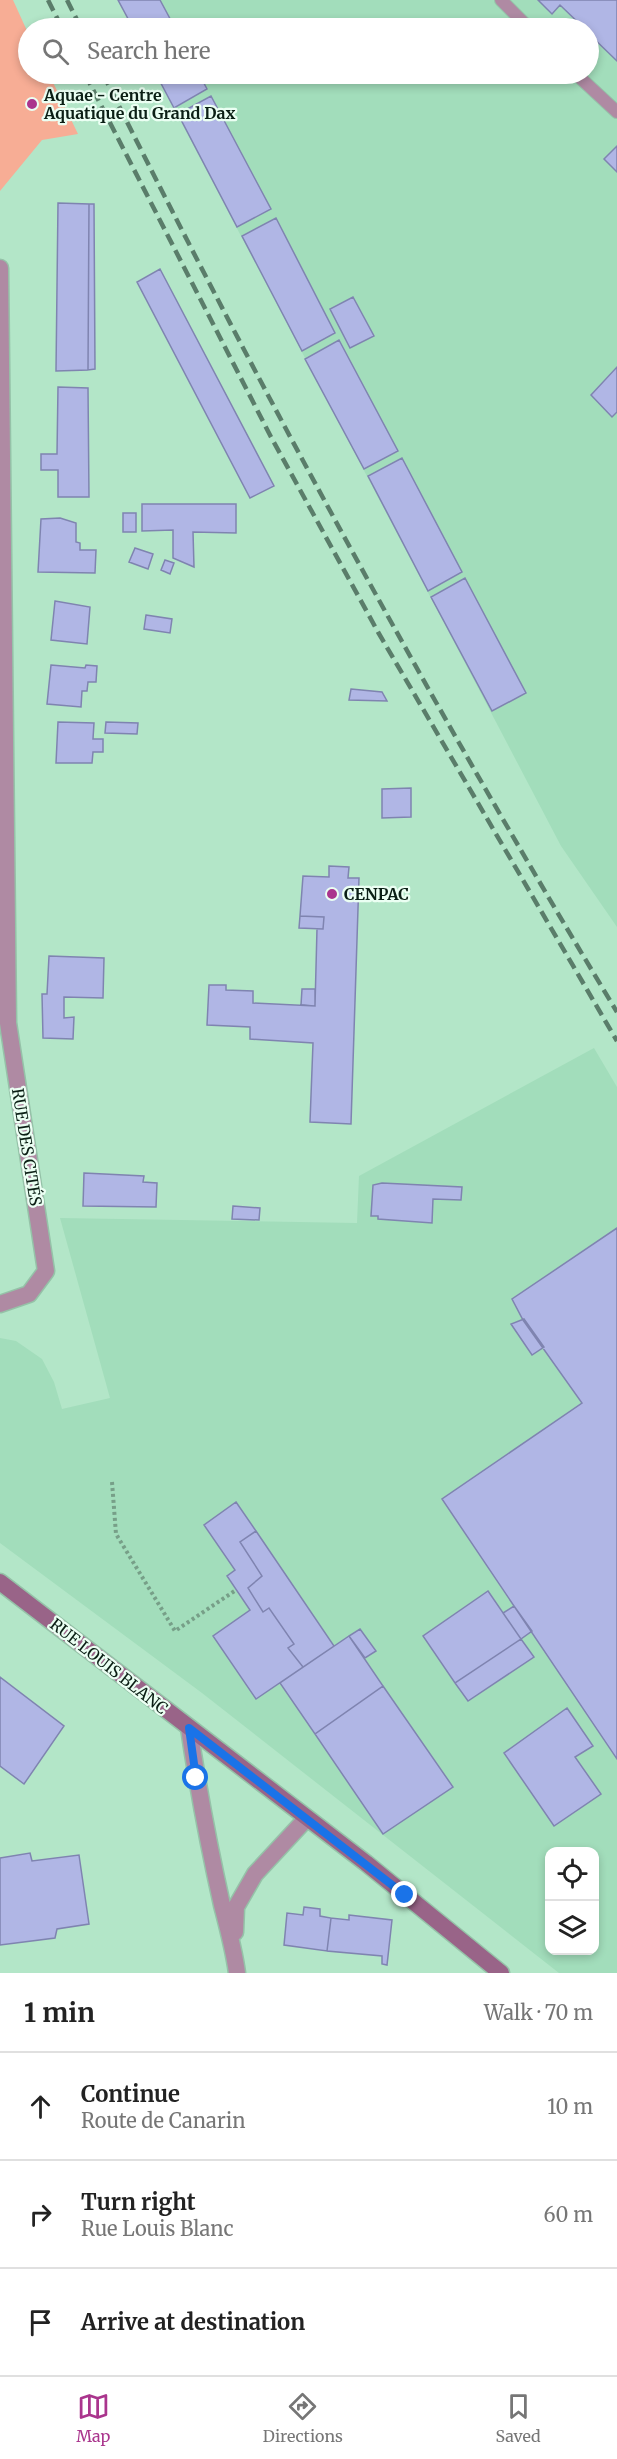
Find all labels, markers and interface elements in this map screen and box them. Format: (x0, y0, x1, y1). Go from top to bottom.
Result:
search box (18, 18, 599, 84)
icon: search (39, 35, 72, 68)
text: Search here (87, 37, 210, 65)
place label: Aquae - Centre Aquatique du Grand Dax (43, 85, 235, 123)
marker: Aquae - Centre Aquatique du Grand Dax (25, 97, 39, 111)
place label: CENPAC (344, 884, 409, 904)
marker: CENPAC (325, 887, 339, 901)
street label: RUE DES CITÉS (8, 1087, 46, 1207)
street label: RUE LOUIS BLANC (46, 1614, 172, 1718)
route start (182, 1764, 208, 1790)
map controls (545, 1847, 599, 1955)
button: locate (545, 1847, 599, 1901)
route end (391, 1881, 417, 1907)
button: layers (545, 1901, 599, 1955)
text: 1 min (24, 1996, 95, 2029)
text: Walk · 70 m (484, 2000, 593, 2025)
text: Continue (81, 2080, 180, 2108)
icon: ahead (24, 2090, 57, 2123)
text: 10 m (547, 2094, 593, 2119)
text: Route de Canarin (81, 2108, 245, 2133)
text: Turn right (81, 2188, 195, 2216)
icon: right (24, 2198, 57, 2231)
text: 60 m (543, 2202, 593, 2227)
text: Rue Louis Blanc (81, 2216, 234, 2241)
icon: arrive (24, 2306, 57, 2339)
text: Arrive at destination (81, 2308, 305, 2336)
tab: Map (76, 2390, 110, 2446)
tab: Directions (263, 2390, 343, 2446)
tab: Saved (495, 2390, 541, 2446)

